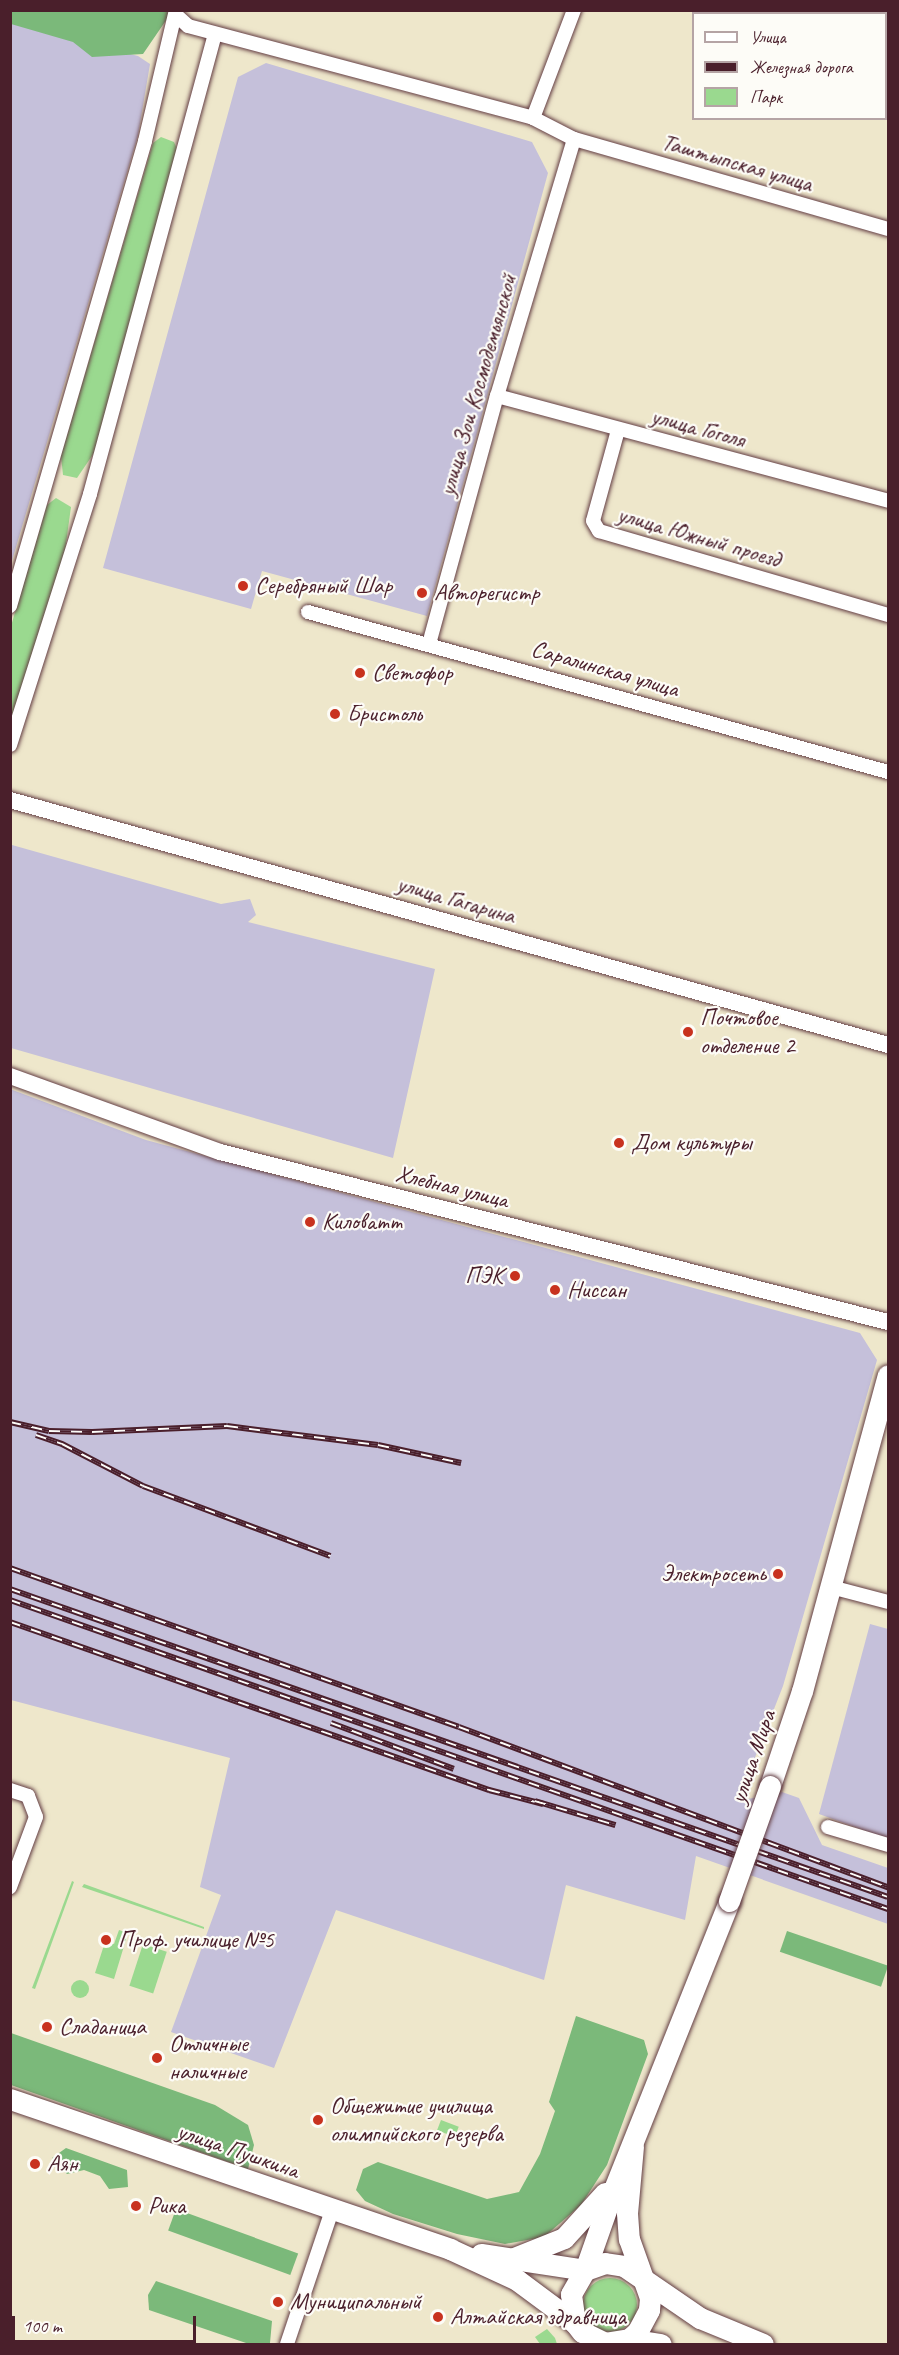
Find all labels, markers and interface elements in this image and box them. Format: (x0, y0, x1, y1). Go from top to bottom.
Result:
legend (692, 12, 887, 120)
text: Улица (750, 26, 786, 48)
text: Железная дорога (750, 56, 853, 78)
text: Парк (750, 86, 782, 108)
street label: Таштыпская улица (657, 127, 817, 199)
street label: улица Зои Космодемьянской (433, 271, 523, 499)
street label: улица Гоголя (648, 402, 748, 454)
street label: улица Южный проезд (613, 500, 785, 574)
place label: Серебряный Шар (255, 572, 392, 600)
marker: Серебряный Шар (236, 579, 250, 593)
place label: Авторегистр (434, 579, 540, 607)
marker: Авторегистр (415, 586, 429, 600)
street label: Саралинская улица (527, 634, 683, 704)
place label: Светофор (372, 659, 453, 687)
marker: Светофор (353, 666, 367, 680)
place label: Бристоль (347, 700, 422, 728)
marker: Бристоль (328, 707, 342, 721)
street label: улица Гагарина (393, 869, 519, 931)
place label: Почтовое отделение 2 (700, 1004, 795, 1060)
marker: Почтовое отделение 2 (681, 1025, 695, 1039)
place label: Дом культуры (631, 1129, 748, 1157)
marker: Дом культуры (612, 1136, 626, 1150)
street label: Хлебная улица (393, 1159, 511, 1215)
place label: Киловатт (322, 1208, 401, 1236)
marker: Киловатт (303, 1215, 317, 1229)
place label: ПЭК (465, 1262, 503, 1290)
marker: ПЭК (508, 1269, 522, 1283)
place label: Ниссан (567, 1276, 626, 1304)
marker: Ниссан (548, 1283, 562, 1297)
place label: Электросеть (661, 1560, 766, 1588)
marker: Электросеть (771, 1567, 785, 1581)
street label: улица Мира (724, 1707, 782, 1807)
place label: Проф. училище №5 (118, 1926, 274, 1954)
marker: Проф. училище №5 (99, 1933, 113, 1947)
place label: Сладаница (59, 2013, 146, 2041)
marker: Сладаница (40, 2020, 54, 2034)
place label: Отличные наличные (169, 2030, 248, 2086)
marker: Отличные наличные (150, 2051, 164, 2065)
place label: Общежитие училища олимпийского резерва (330, 2092, 503, 2148)
marker: Общежитие училища олимпийского резерва (311, 2113, 325, 2127)
street label: улица Пушкина (173, 2117, 303, 2185)
place label: Аян (47, 2150, 78, 2178)
marker: Аян (28, 2157, 42, 2171)
place label: Рика (148, 2192, 185, 2220)
marker: Рика (129, 2199, 143, 2213)
place label: Муниципальный (290, 2288, 421, 2316)
marker: Муниципальный (271, 2295, 285, 2309)
place label: Алтайская здравница (450, 2303, 628, 2331)
scale bar (15, 2304, 200, 2342)
marker: Алтайская здравница (431, 2310, 445, 2324)
text: 100 m (23, 2315, 62, 2337)

